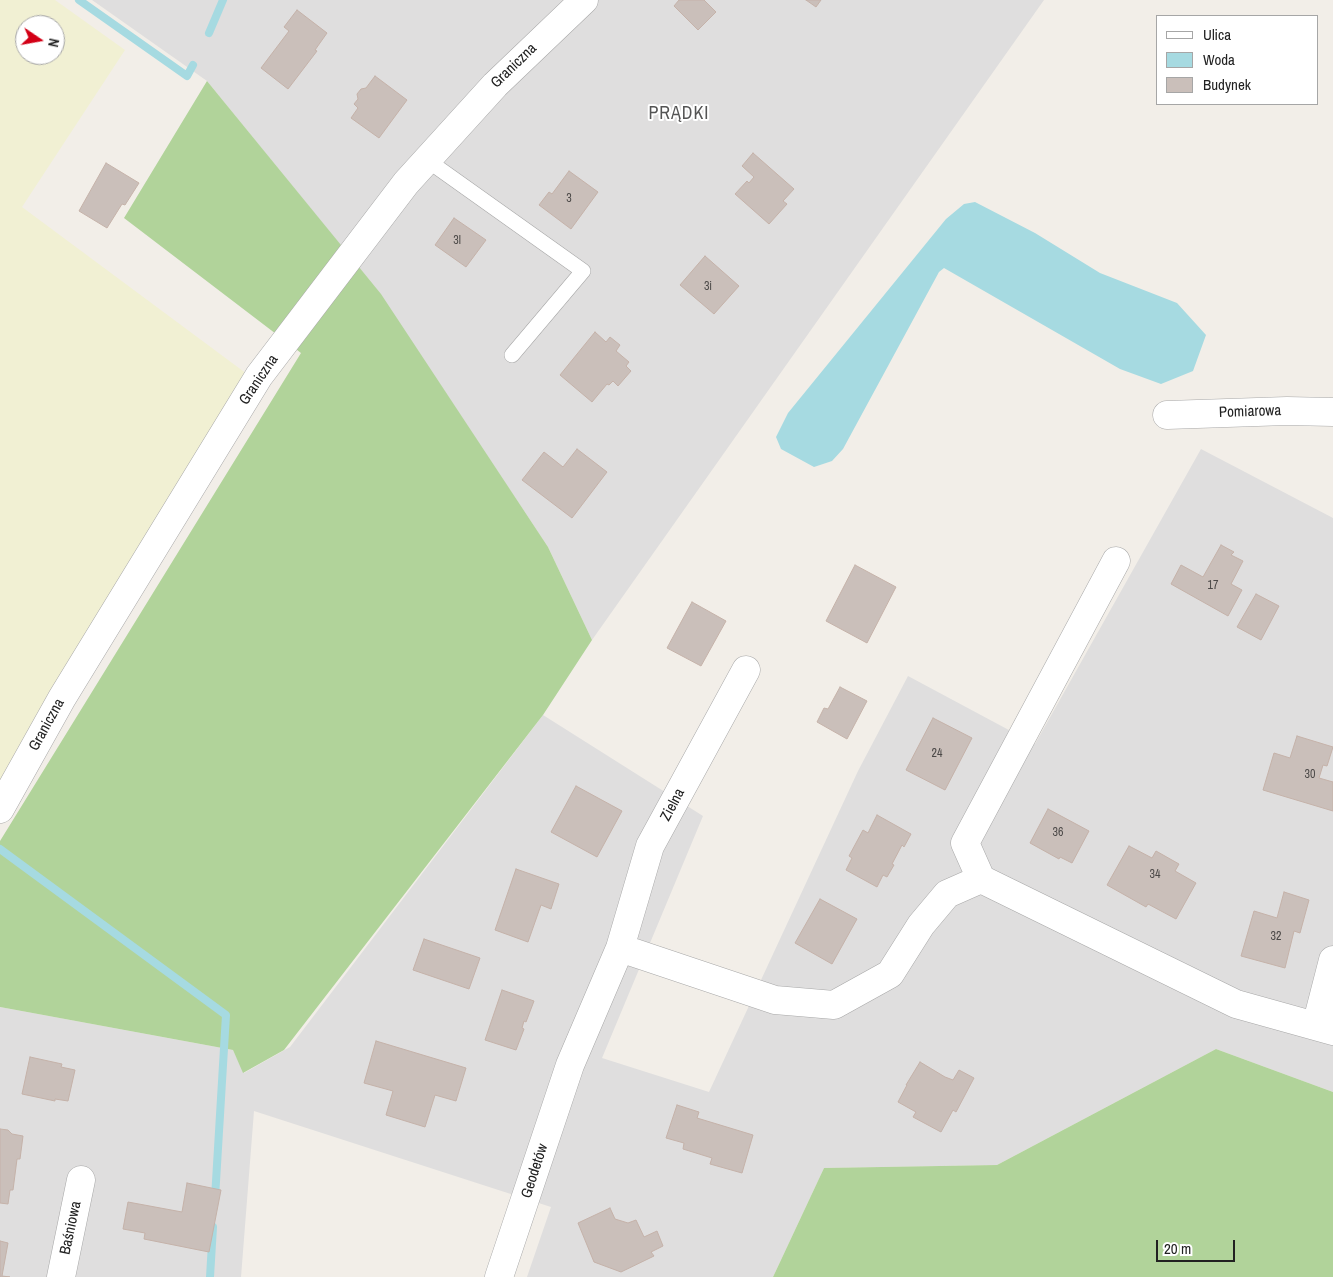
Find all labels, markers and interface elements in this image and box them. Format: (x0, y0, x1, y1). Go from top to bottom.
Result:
north arrow (15, 15, 65, 65)
legend (1156, 15, 1318, 105)
text: Ulica (1203, 24, 1231, 45)
text: N (44, 37, 63, 49)
street label: Graniczna (487, 40, 541, 92)
text: Woda (1203, 49, 1235, 70)
text: Budynek (1203, 74, 1251, 95)
district label: PRĄDKI (648, 103, 710, 125)
house number: 3 (566, 192, 572, 206)
house number: 3l (453, 234, 461, 248)
house number: 3i (704, 280, 712, 294)
street label: Graniczna (236, 351, 282, 409)
street label: Pomiarowa (1219, 402, 1281, 422)
house number: 17 (1208, 579, 1218, 593)
street label: Graniczna (25, 696, 69, 754)
house number: 24 (932, 747, 942, 761)
house number: 30 (1305, 768, 1315, 782)
street label: Zielna (657, 786, 689, 824)
house number: 36 (1053, 826, 1063, 840)
house number: 34 (1150, 868, 1160, 882)
house number: 32 (1271, 930, 1281, 944)
street label: Geodetów (518, 1142, 552, 1200)
street label: Baśniowa (57, 1200, 85, 1256)
scale bar (1158, 1230, 1237, 1262)
text: 20 m (1164, 1238, 1191, 1259)

